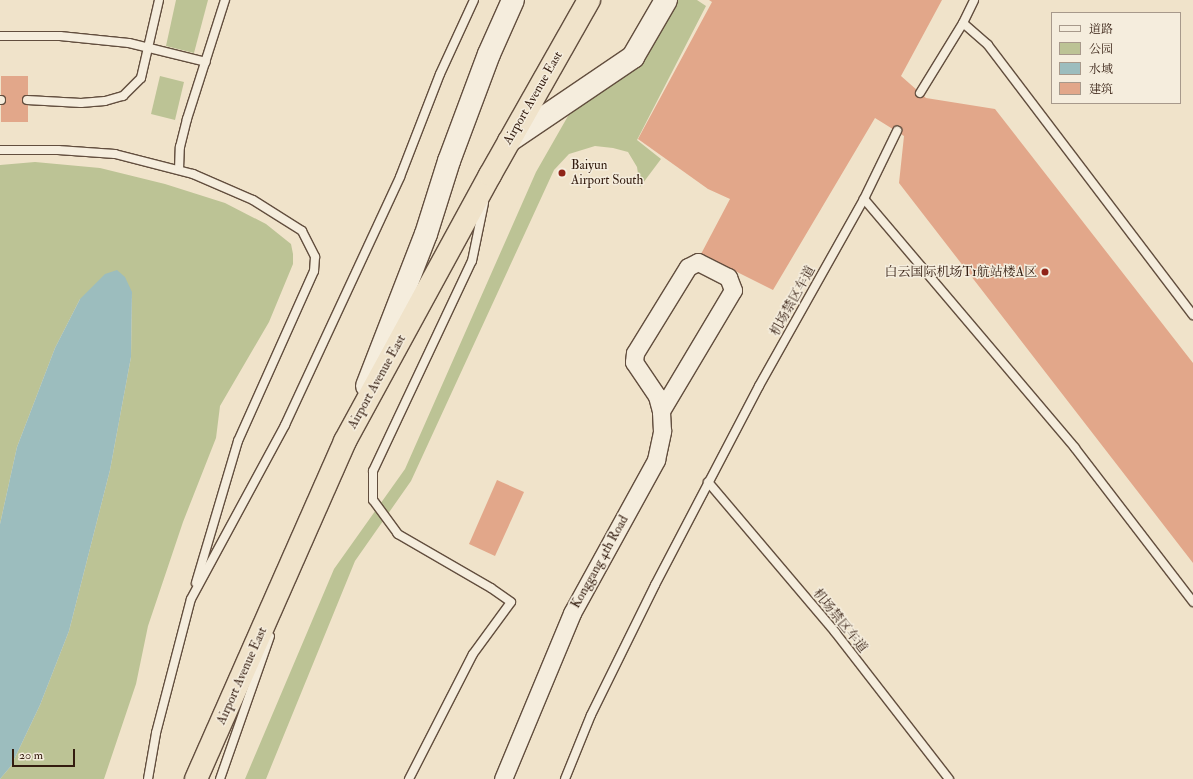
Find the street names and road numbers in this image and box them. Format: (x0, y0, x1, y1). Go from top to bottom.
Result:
street label: Airport Avenue East (500, 49, 566, 147)
street label: 机场禁区车道 (767, 263, 819, 339)
street label: Airport Avenue East (345, 332, 409, 432)
street label: Konggang 4th Road (568, 513, 632, 611)
street label: 机场禁区车道 (809, 586, 871, 656)
street label: Airport Avenue East (214, 625, 270, 727)

